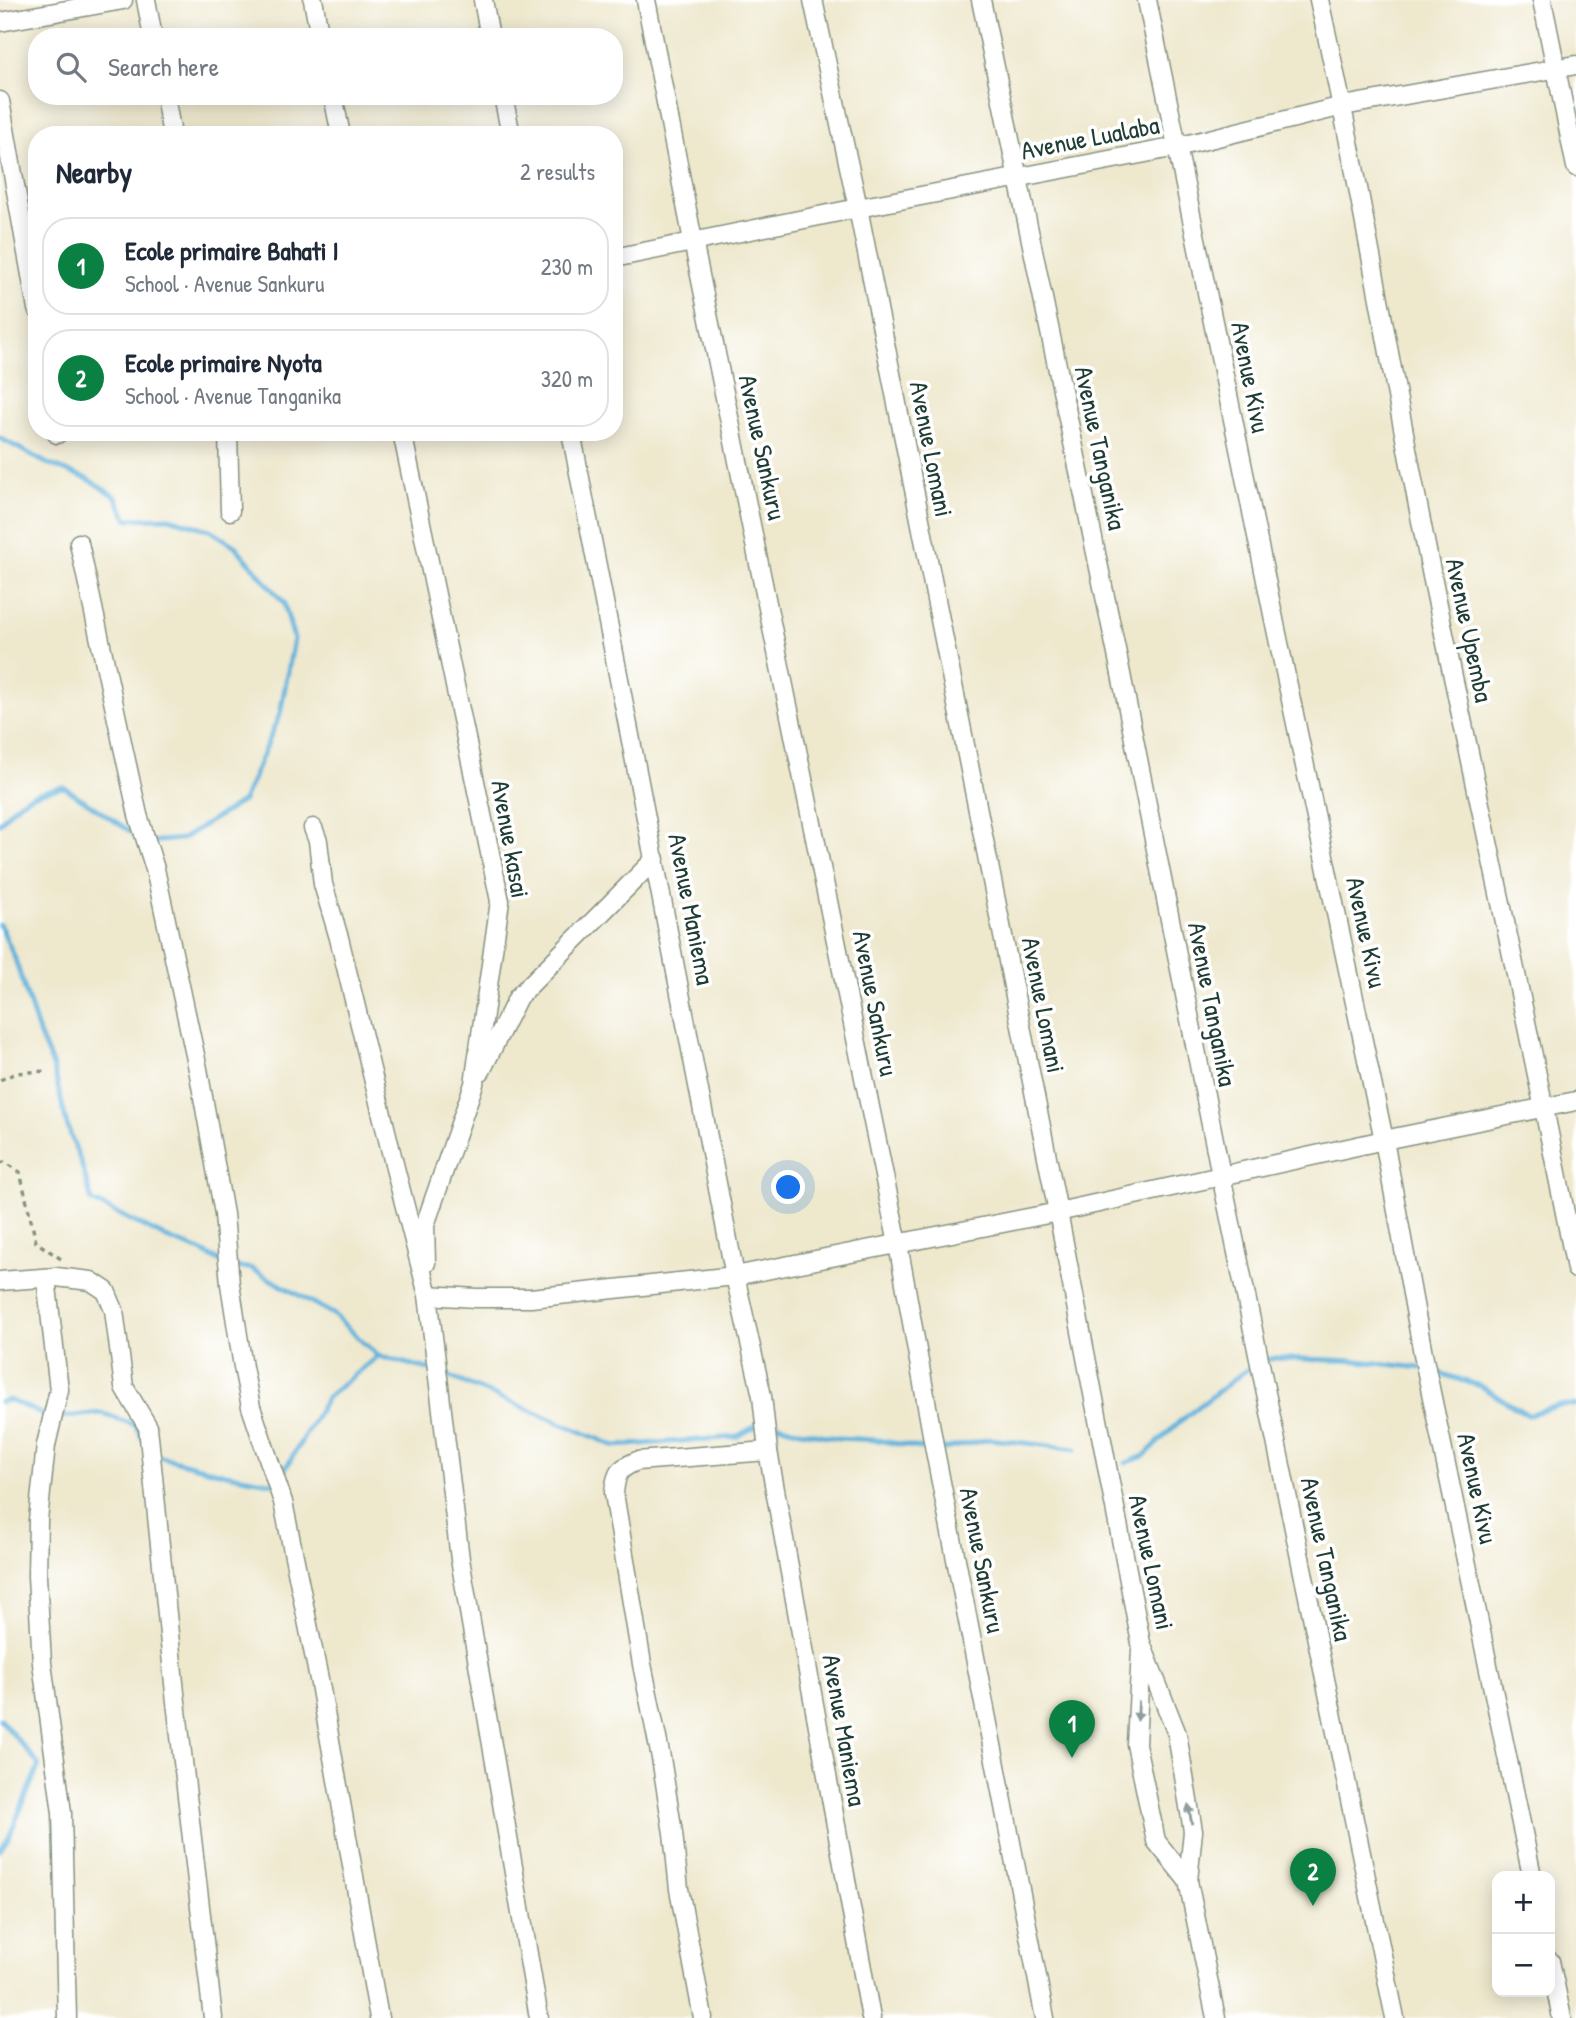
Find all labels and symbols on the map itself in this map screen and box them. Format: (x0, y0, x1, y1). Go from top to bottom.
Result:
street label: Avenue Lualaba (1018, 106, 1162, 168)
street label: Avenue Kivu (1223, 319, 1279, 435)
street label: Avenue Tanganika (1067, 363, 1135, 533)
street label: Avenue Sankuru (731, 371, 795, 523)
street label: Avenue Lomani (902, 378, 962, 520)
street label: Avenue Upemba (1438, 555, 1502, 705)
street label: Avenue kasai (483, 777, 539, 901)
street label: Avenue Maniema (660, 830, 724, 988)
street label: Avenue Kivu (1338, 874, 1396, 990)
street label: Avenue Tanganika (1180, 919, 1246, 1089)
street label: Avenue Sankuru (845, 927, 907, 1079)
street label: Avenue Lomani (1014, 934, 1074, 1076)
your location (771, 1170, 805, 1204)
street label: Avenue Kivu (1449, 1430, 1507, 1546)
street label: Avenue Tanganika (1293, 1474, 1361, 1644)
street label: Avenue Sankuru (952, 1484, 1014, 1636)
street label: Avenue Lomani (1121, 1491, 1183, 1633)
street label: Avenue Maniema (814, 1651, 876, 1809)
pin: 1 (1049, 1700, 1095, 1758)
one-way arrow (1132, 1700, 1143, 1722)
one-way arrow (1184, 1803, 1195, 1825)
pin: 2 (1290, 1848, 1336, 1906)

